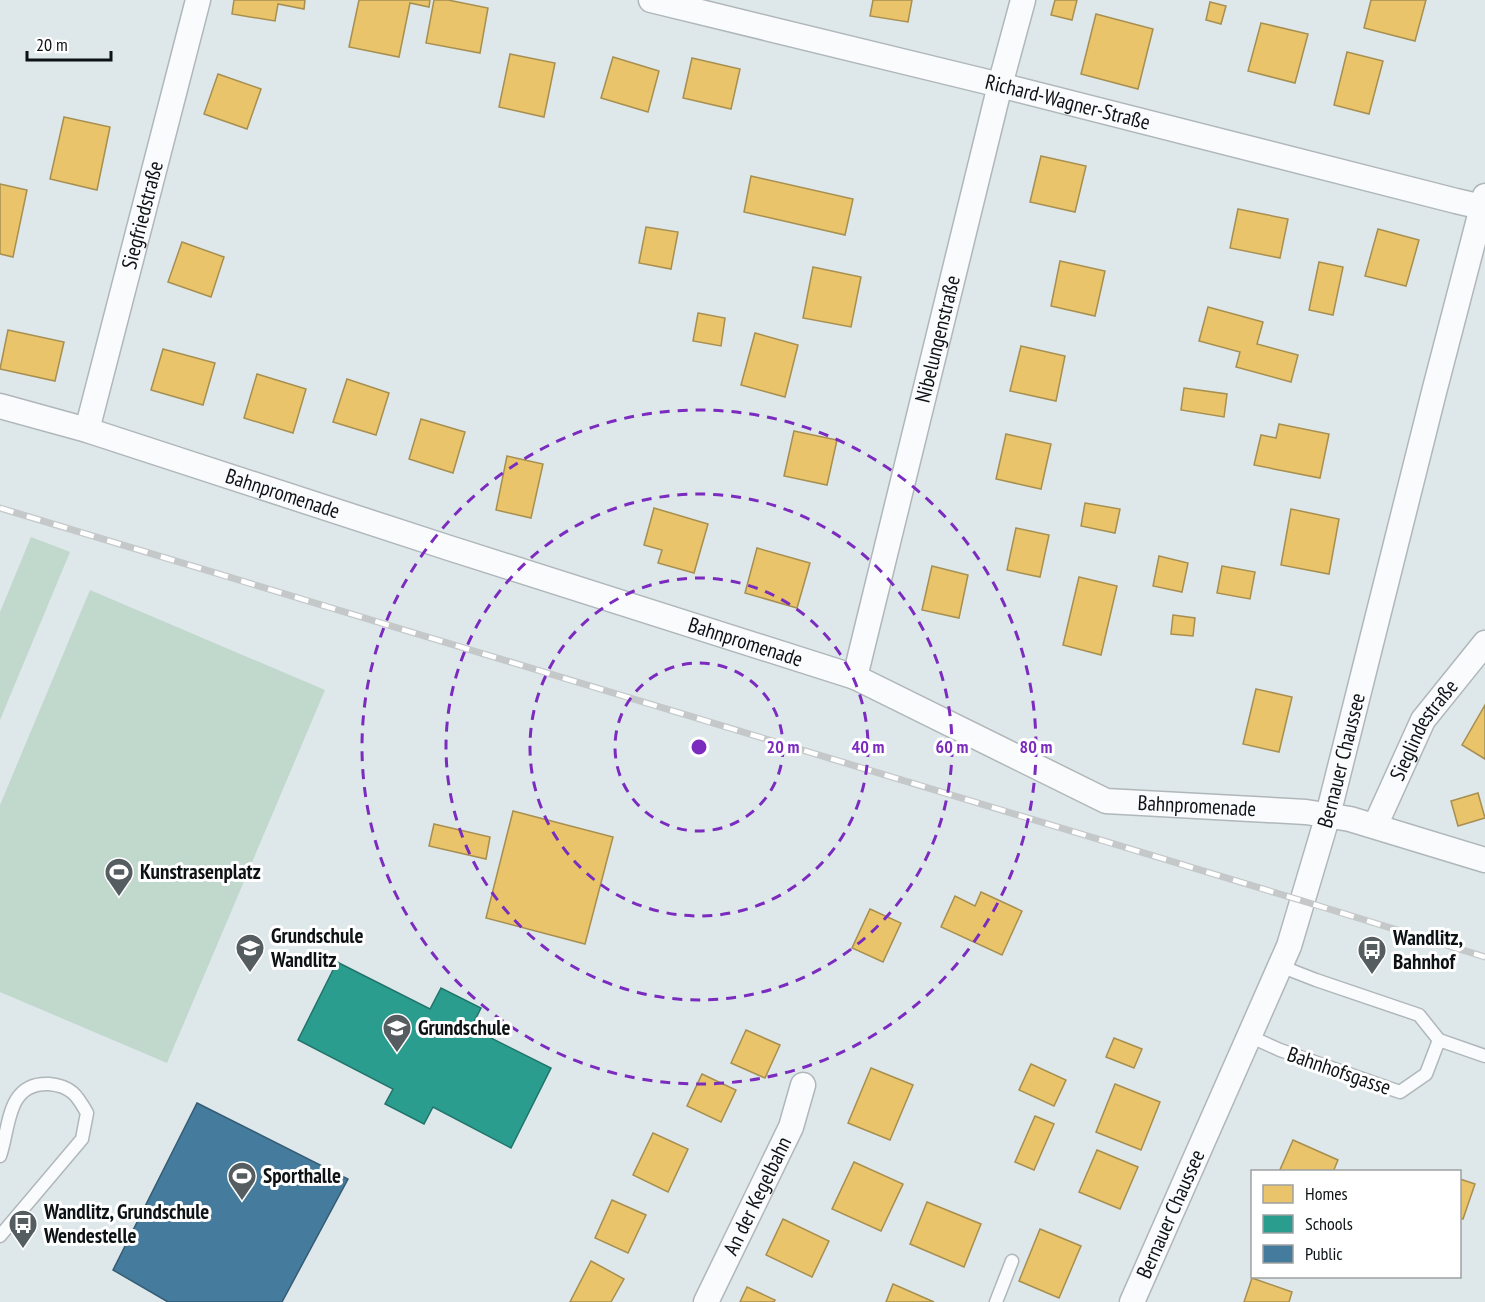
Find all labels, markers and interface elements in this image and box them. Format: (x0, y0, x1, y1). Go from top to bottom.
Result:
scale bar (27, 24, 111, 62)
text: 20 m (36, 33, 68, 56)
street label: Richard-Wagner-Straße (983, 68, 1153, 136)
street label: Siegfriedstraße (115, 158, 169, 272)
street label: Nibelungenstraße (909, 273, 966, 405)
street label: Bahnpromenade (222, 462, 343, 524)
street label: Bahnpromenade (685, 611, 806, 673)
street label: Sieglindestraße (1383, 673, 1464, 785)
street label: Bernauer Chaussee (1311, 690, 1371, 831)
text: 20 m (767, 735, 799, 758)
text: 40 m (852, 735, 884, 758)
text: 60 m (936, 735, 968, 758)
text: 80 m (1020, 735, 1052, 758)
centre of rings (689, 737, 709, 757)
street label: Bahnpromenade (1137, 789, 1257, 822)
sports icon: Kunstrasenplatz (103, 856, 135, 898)
place label: Kunstrasenplatz (140, 858, 261, 885)
place label: Grundschule Wandlitz (270, 922, 363, 973)
place label: Wandlitz, Bahnhof (1392, 924, 1463, 975)
school or university icon: Grundschule Wandlitz (234, 932, 266, 974)
bus stop icon: Wandlitz, Bahnhof (1356, 934, 1388, 976)
school or university icon: Grundschule (381, 1012, 413, 1054)
place label: Grundschule (418, 1014, 510, 1041)
street label: Bahnhofsgasse (1284, 1040, 1394, 1101)
street label: An der Kegelbahn (717, 1132, 797, 1259)
street label: Bernauer Chaussee (1130, 1145, 1210, 1282)
sports icon: Sporthalle (226, 1160, 258, 1202)
place label: Sporthalle (263, 1162, 341, 1189)
legend (1251, 1170, 1461, 1278)
text: Homes (1305, 1182, 1348, 1205)
place label: Wandlitz, Grundschule Wendestelle (43, 1198, 209, 1249)
bus stop icon: Wandlitz, Grundschule Wendestelle (7, 1208, 39, 1250)
text: Schools (1305, 1212, 1353, 1235)
text: Public (1305, 1242, 1343, 1265)

